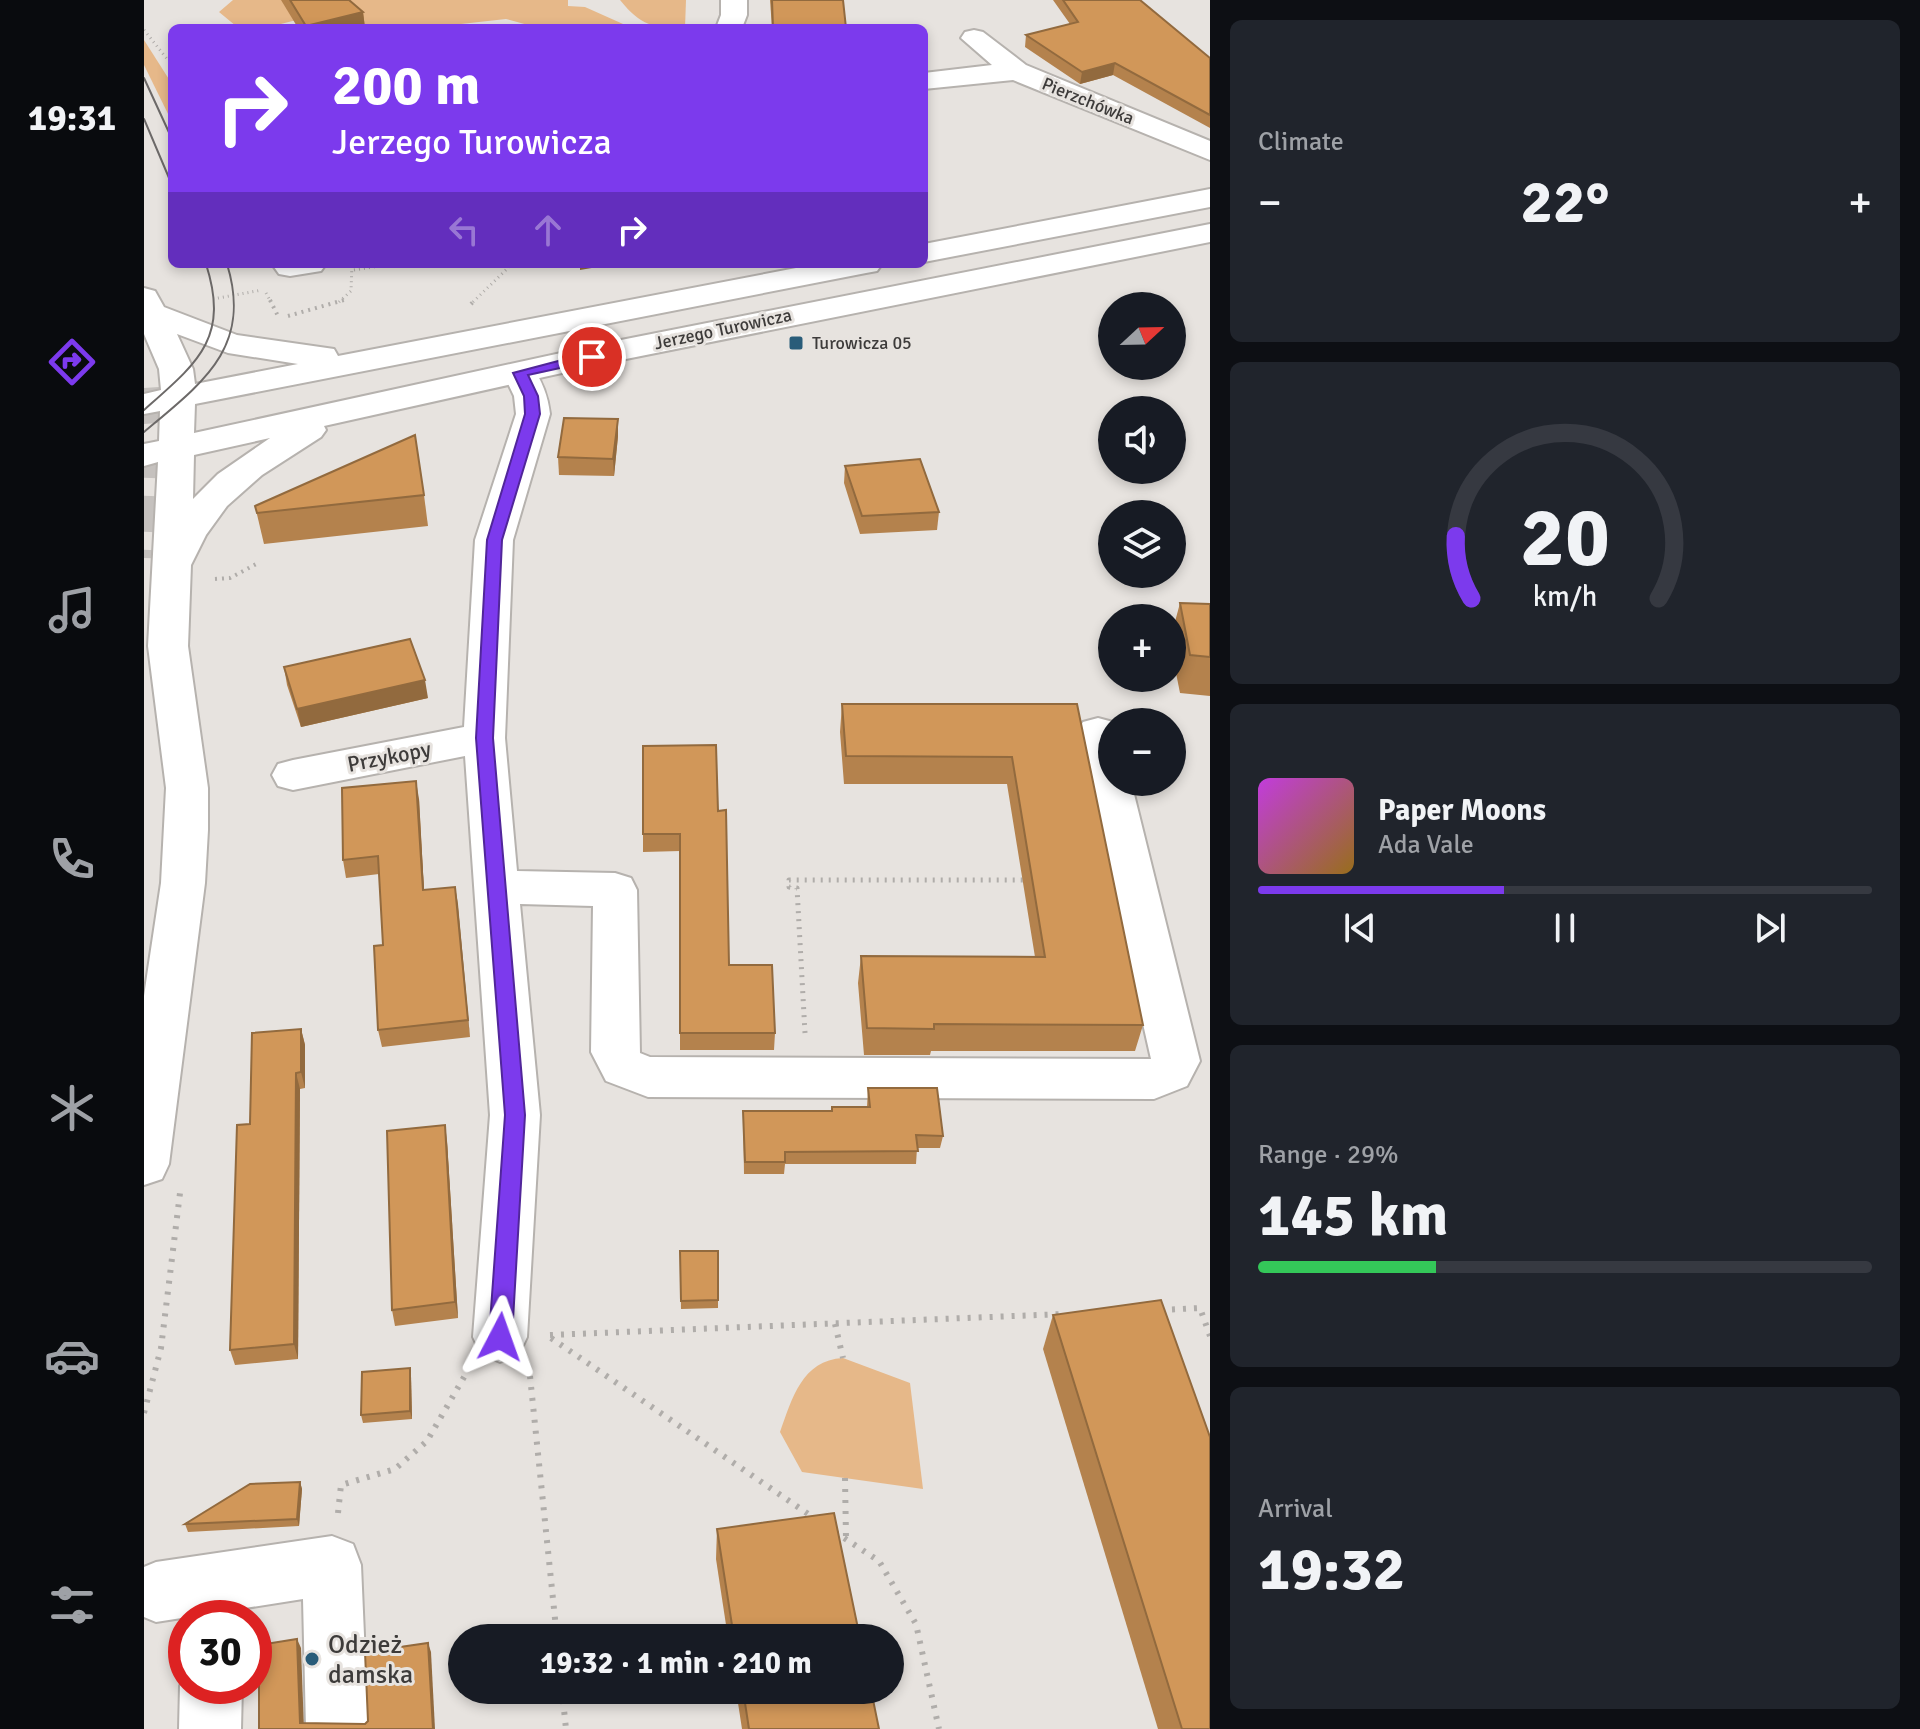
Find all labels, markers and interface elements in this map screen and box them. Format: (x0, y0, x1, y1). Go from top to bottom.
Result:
text: 200 m (332, 51, 480, 120)
icon: right (200, 56, 304, 160)
street label: Pierzchówka (1039, 73, 1137, 129)
text: 19:31 (28, 96, 116, 141)
text: Jerzego Turowicza (332, 120, 612, 165)
text: Climate (1258, 126, 1344, 158)
text: 22° (1521, 166, 1609, 240)
text: − (1258, 176, 1282, 230)
text: + (1848, 176, 1872, 230)
icon: left (442, 208, 486, 252)
icon: ahead (526, 208, 570, 252)
icon: right (610, 208, 654, 252)
north arrow (1098, 292, 1186, 380)
map controls (1098, 292, 1186, 796)
street label: Jerzego Turowicza (652, 304, 794, 354)
pin (558, 323, 626, 391)
place label: Turowicza 05 (812, 332, 912, 354)
icon: directions (44, 334, 100, 390)
marker: Turowicza 05 (787, 334, 805, 352)
icon: arrive (570, 335, 614, 379)
button: sound (1098, 396, 1186, 484)
text: 20 (1520, 486, 1610, 588)
button: layers (1098, 500, 1186, 588)
text: km/h (1533, 579, 1597, 614)
icon: music (44, 582, 100, 638)
button: + (1098, 604, 1186, 692)
button: − (1098, 708, 1186, 796)
street label: Przykopy (345, 735, 434, 778)
text: Paper Moons (1378, 792, 1546, 829)
text: Ada Vale (1378, 829, 1474, 861)
icon: phone (44, 831, 100, 887)
icon: previous (1338, 906, 1382, 950)
icon: pause (1543, 906, 1587, 950)
icon: next (1748, 906, 1792, 950)
icon: climate (44, 1080, 100, 1136)
text: Range · 29% (1258, 1139, 1399, 1171)
text: 145 km (1258, 1179, 1448, 1253)
position arrow (458, 1295, 542, 1379)
icon: car (44, 1328, 100, 1384)
text: Arrival (1258, 1493, 1333, 1525)
text: 19:32 (1258, 1533, 1405, 1607)
icon: filters (44, 1577, 100, 1633)
speed limit sign: 30 (168, 1600, 272, 1704)
place label: Odzież damska (328, 1629, 413, 1691)
text: 19:32 · 1 min · 210 m (540, 1645, 812, 1682)
marker: Odzież damska (303, 1650, 321, 1668)

